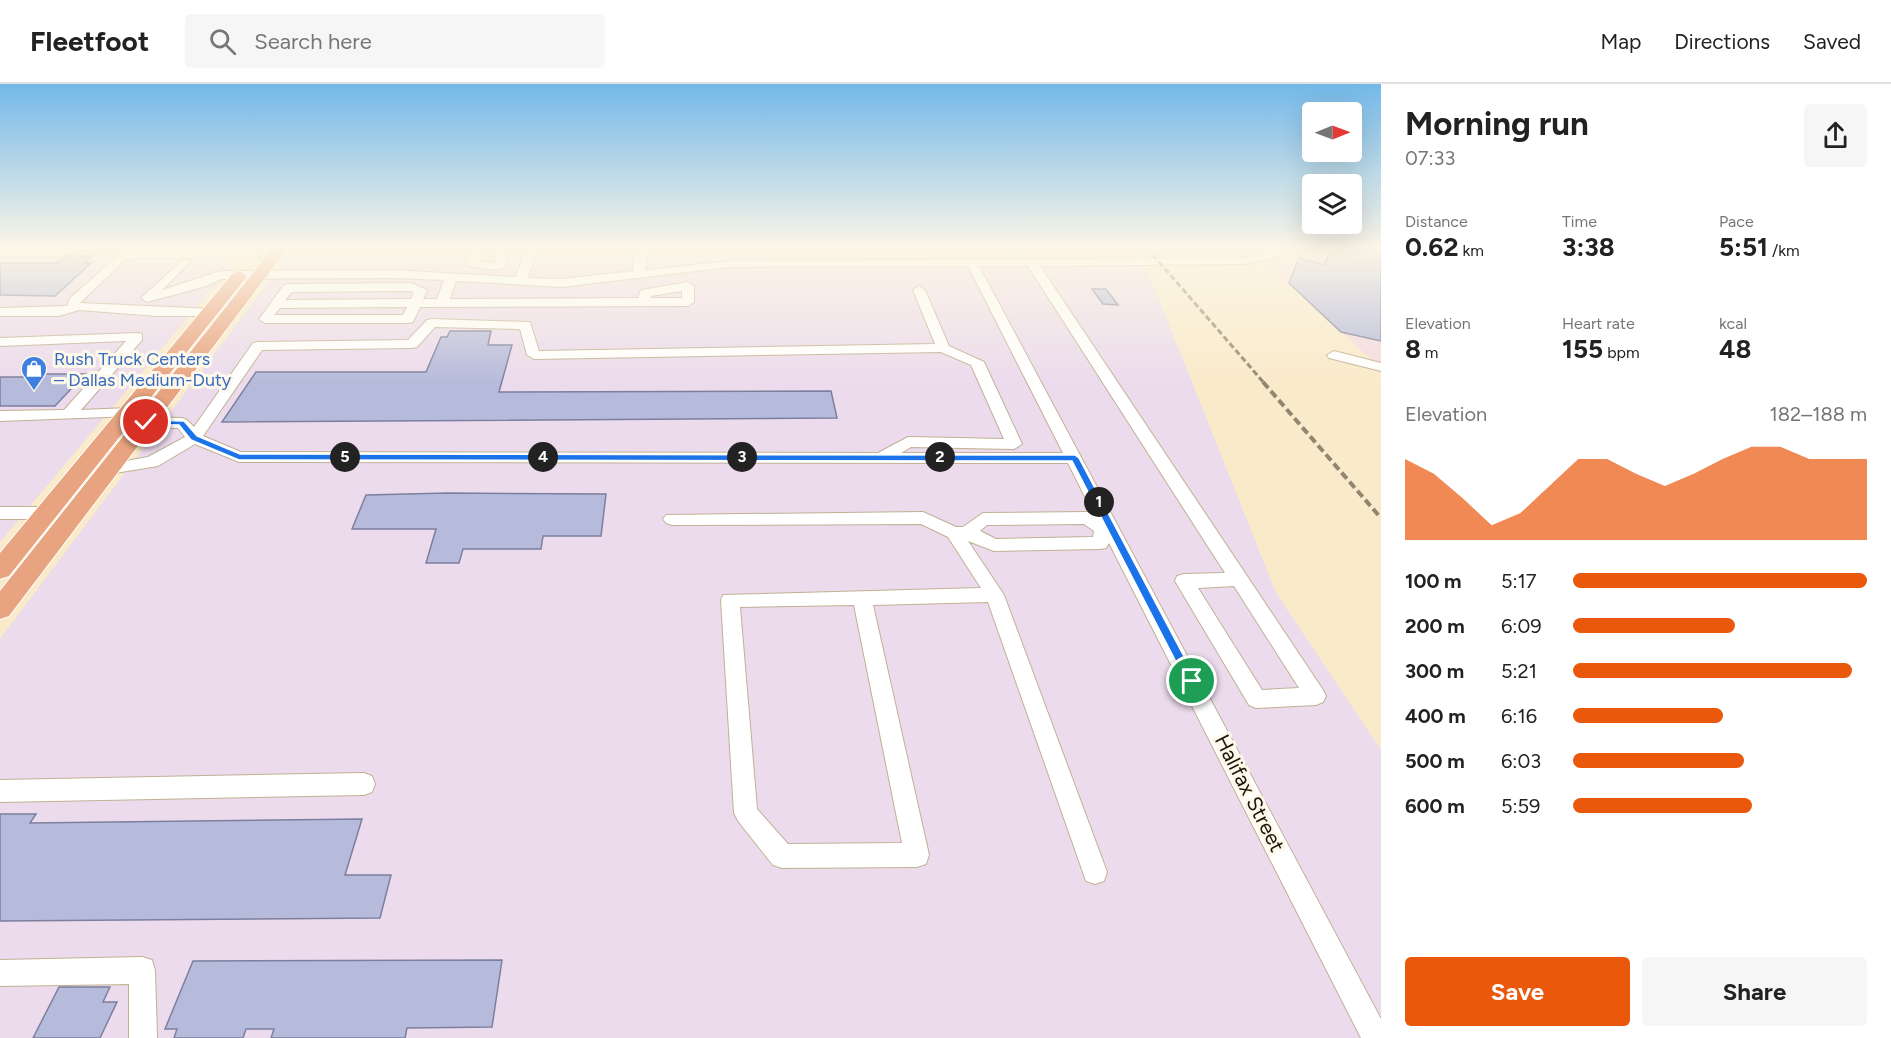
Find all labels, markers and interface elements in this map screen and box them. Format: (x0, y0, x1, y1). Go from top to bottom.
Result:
search box (185, 14, 605, 68)
text: Fleetfoot (30, 24, 149, 58)
icon: search (206, 25, 239, 58)
text: Search here (254, 28, 372, 55)
text: Map (1600, 29, 1641, 54)
text: Directions (1674, 29, 1770, 54)
text: Saved (1803, 29, 1861, 54)
north arrow (1302, 102, 1362, 162)
map controls (1302, 102, 1362, 234)
text: Morning run (1405, 104, 1589, 143)
button: share (1804, 104, 1867, 167)
text: 07:33 (1405, 146, 1455, 170)
button: layers (1302, 174, 1362, 234)
text: Distance (1405, 212, 1468, 231)
text: Time (1562, 212, 1597, 231)
text: Pace (1719, 212, 1754, 231)
text: 0.62 (1405, 231, 1458, 263)
text: 3:38 (1562, 231, 1615, 263)
text: 5:51 (1719, 231, 1768, 263)
text: km (1458, 241, 1484, 260)
text: /km (1768, 241, 1800, 260)
text: Elevation (1405, 314, 1471, 333)
text: Heart rate (1562, 314, 1635, 333)
text: kcal (1719, 314, 1747, 333)
text: 8 (1405, 333, 1421, 365)
text: 155 (1562, 333, 1603, 365)
text: 48 (1719, 333, 1751, 365)
text: m (1421, 343, 1439, 362)
text: bpm (1603, 343, 1640, 362)
place label: Rush Truck Centers – Dallas Medium-Duty (54, 348, 232, 391)
shop icon: Rush Truck Centers – Dallas Medium-Duty (19, 354, 49, 392)
pin (120, 396, 171, 447)
text: Elevation (1405, 402, 1487, 426)
text: 182–188 m (1770, 402, 1867, 426)
icon: check (129, 405, 162, 438)
pin: 5 (330, 442, 360, 472)
pin: 4 (528, 442, 558, 472)
pin: 3 (727, 442, 757, 472)
pin: 2 (925, 442, 955, 472)
text: 5 (340, 447, 350, 466)
text: 4 (538, 447, 548, 466)
text: 3 (738, 447, 746, 466)
text: 2 (935, 447, 945, 466)
pin: 1 (1084, 487, 1114, 517)
text: 1 (1096, 492, 1102, 511)
text: 100 m (1405, 569, 1462, 593)
text: 5:17 (1501, 569, 1537, 593)
text: 200 m (1405, 614, 1465, 638)
text: 6:09 (1501, 614, 1542, 638)
pin (1166, 655, 1217, 706)
text: 300 m (1405, 659, 1464, 683)
text: 5:21 (1501, 659, 1537, 683)
icon: arrive (1175, 664, 1208, 697)
text: 400 m (1405, 704, 1466, 728)
text: 6:16 (1501, 704, 1537, 728)
street label: Halifax Street (1210, 730, 1290, 856)
text: 500 m (1405, 749, 1465, 773)
text: 6:03 (1501, 749, 1541, 773)
text: 600 m (1405, 794, 1465, 818)
text: 5:59 (1501, 794, 1540, 818)
button: Save (1405, 957, 1630, 1026)
button: Share (1642, 957, 1867, 1026)

